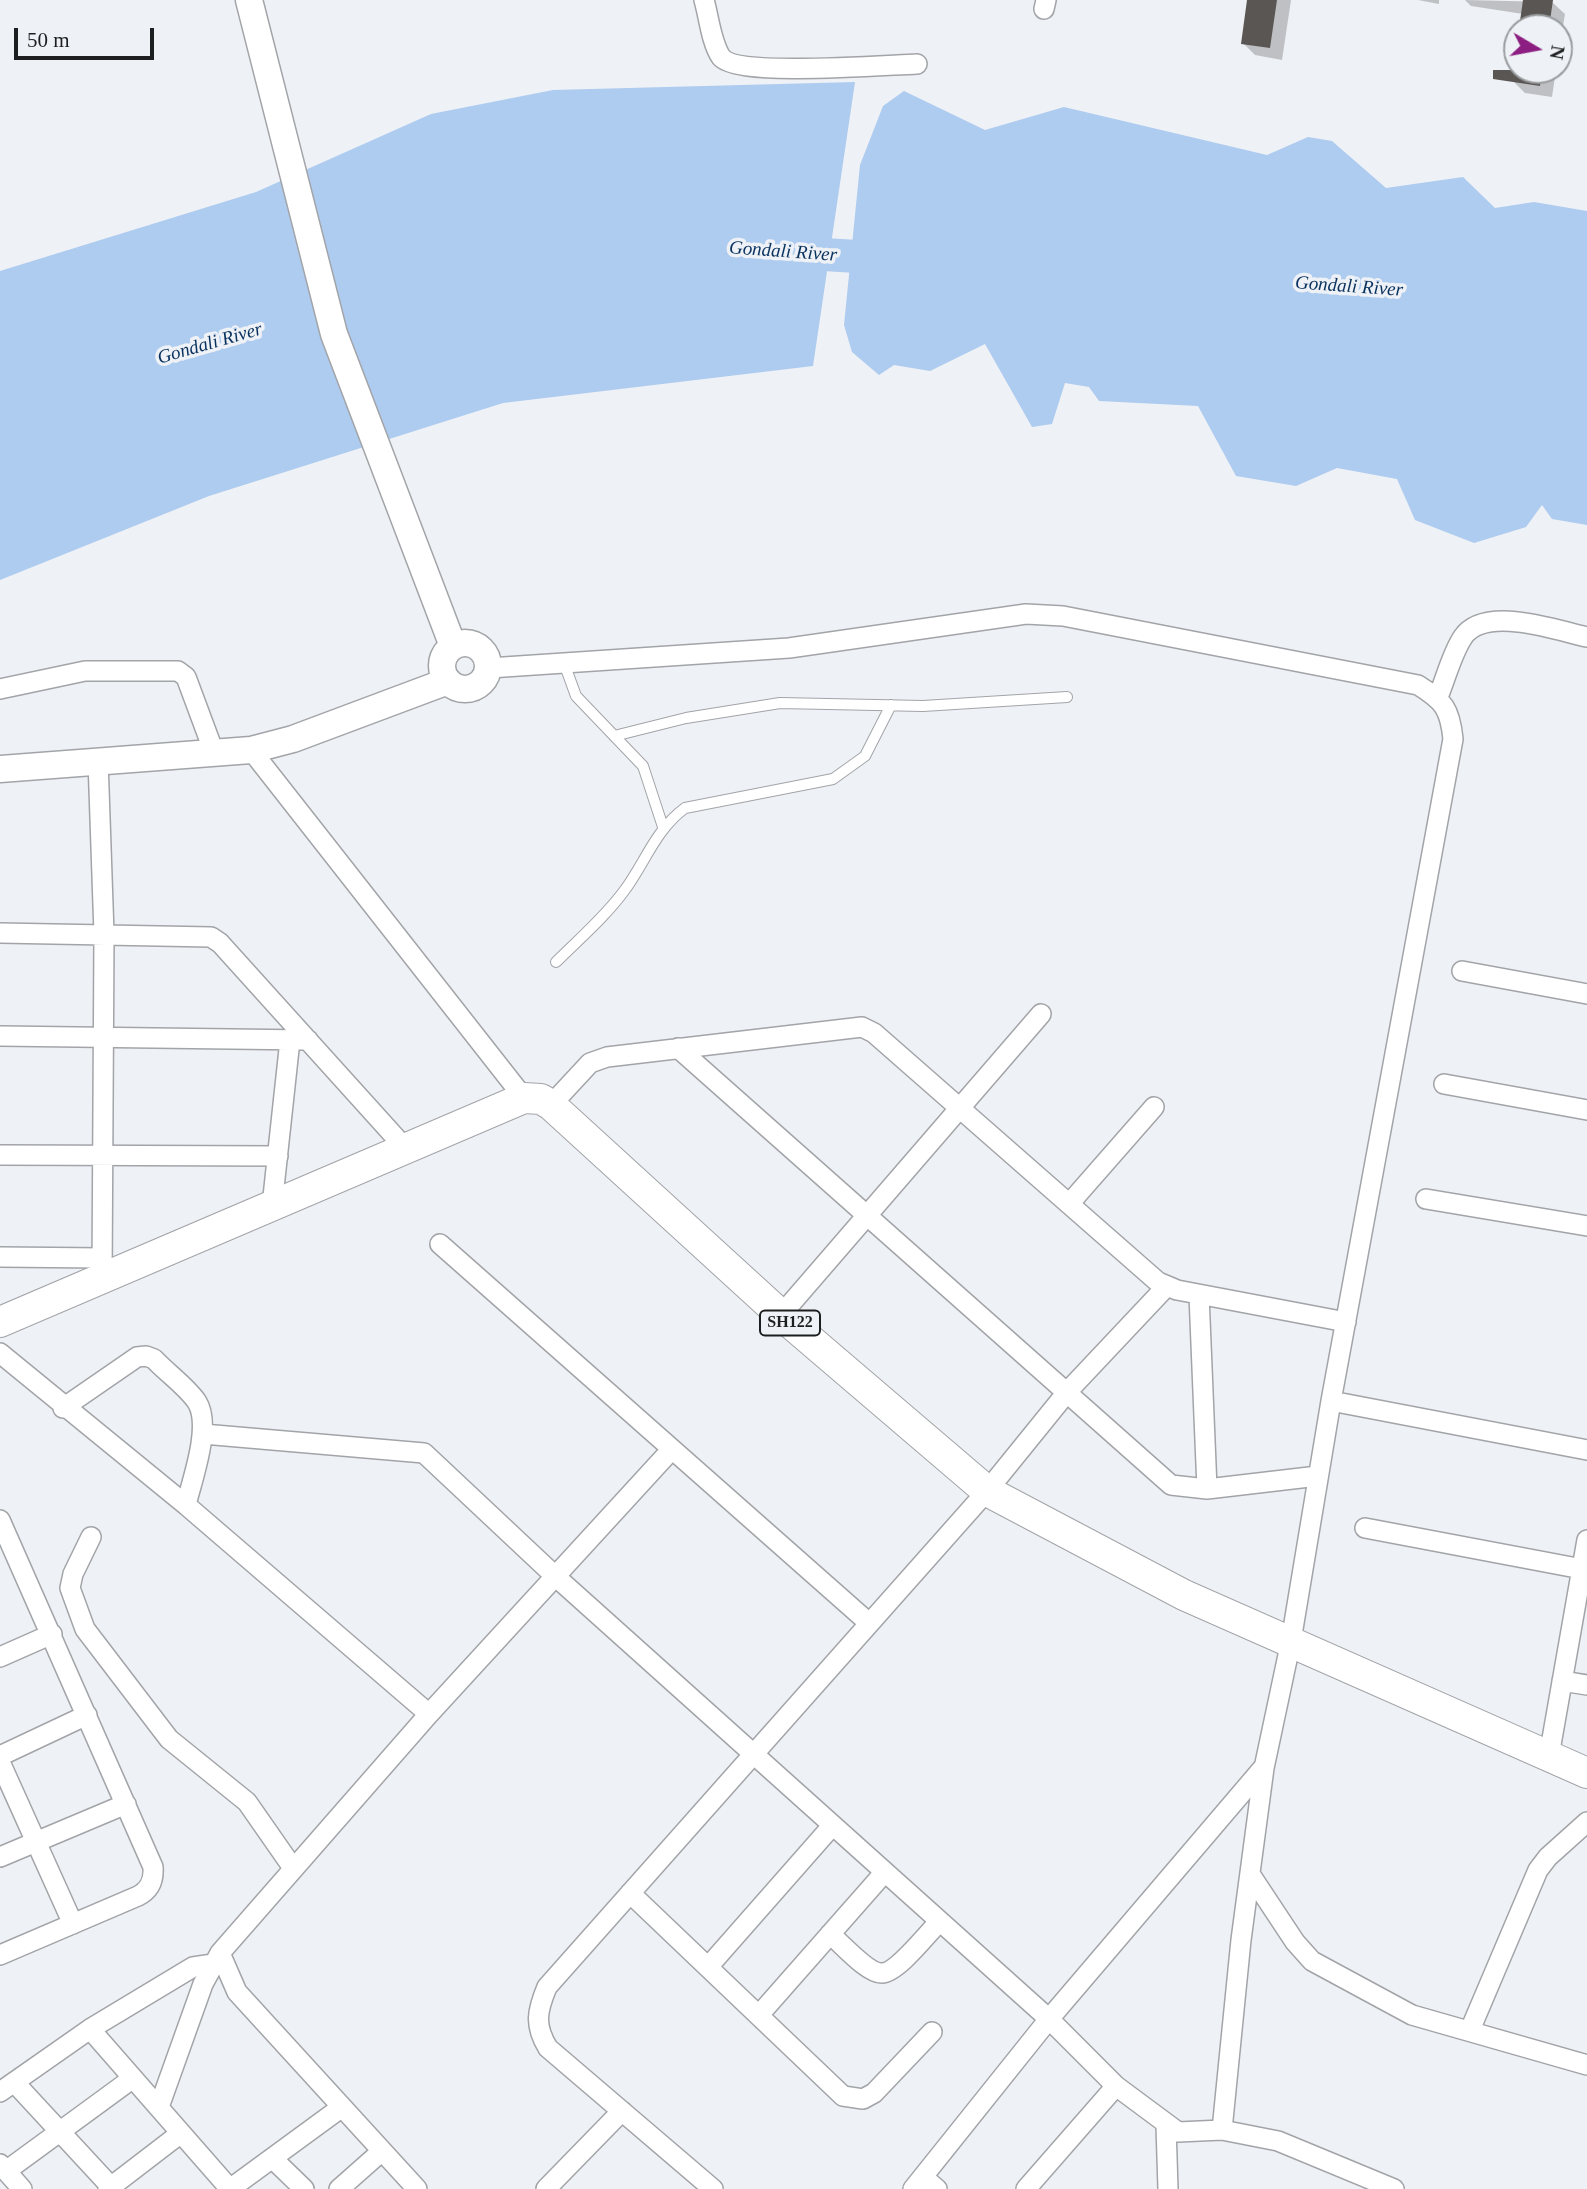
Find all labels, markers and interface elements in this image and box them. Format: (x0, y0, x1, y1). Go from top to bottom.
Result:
scale bar (18, 14, 158, 58)
north arrow (1503, 14, 1573, 84)
text: 50 m (27, 28, 70, 52)
text: N (1546, 44, 1569, 61)
water label: Gondali River (728, 237, 838, 267)
water label: Gondali River (1294, 272, 1404, 302)
water label: Gondali River (155, 318, 265, 370)
road number: SH122 (760, 1310, 820, 1336)

